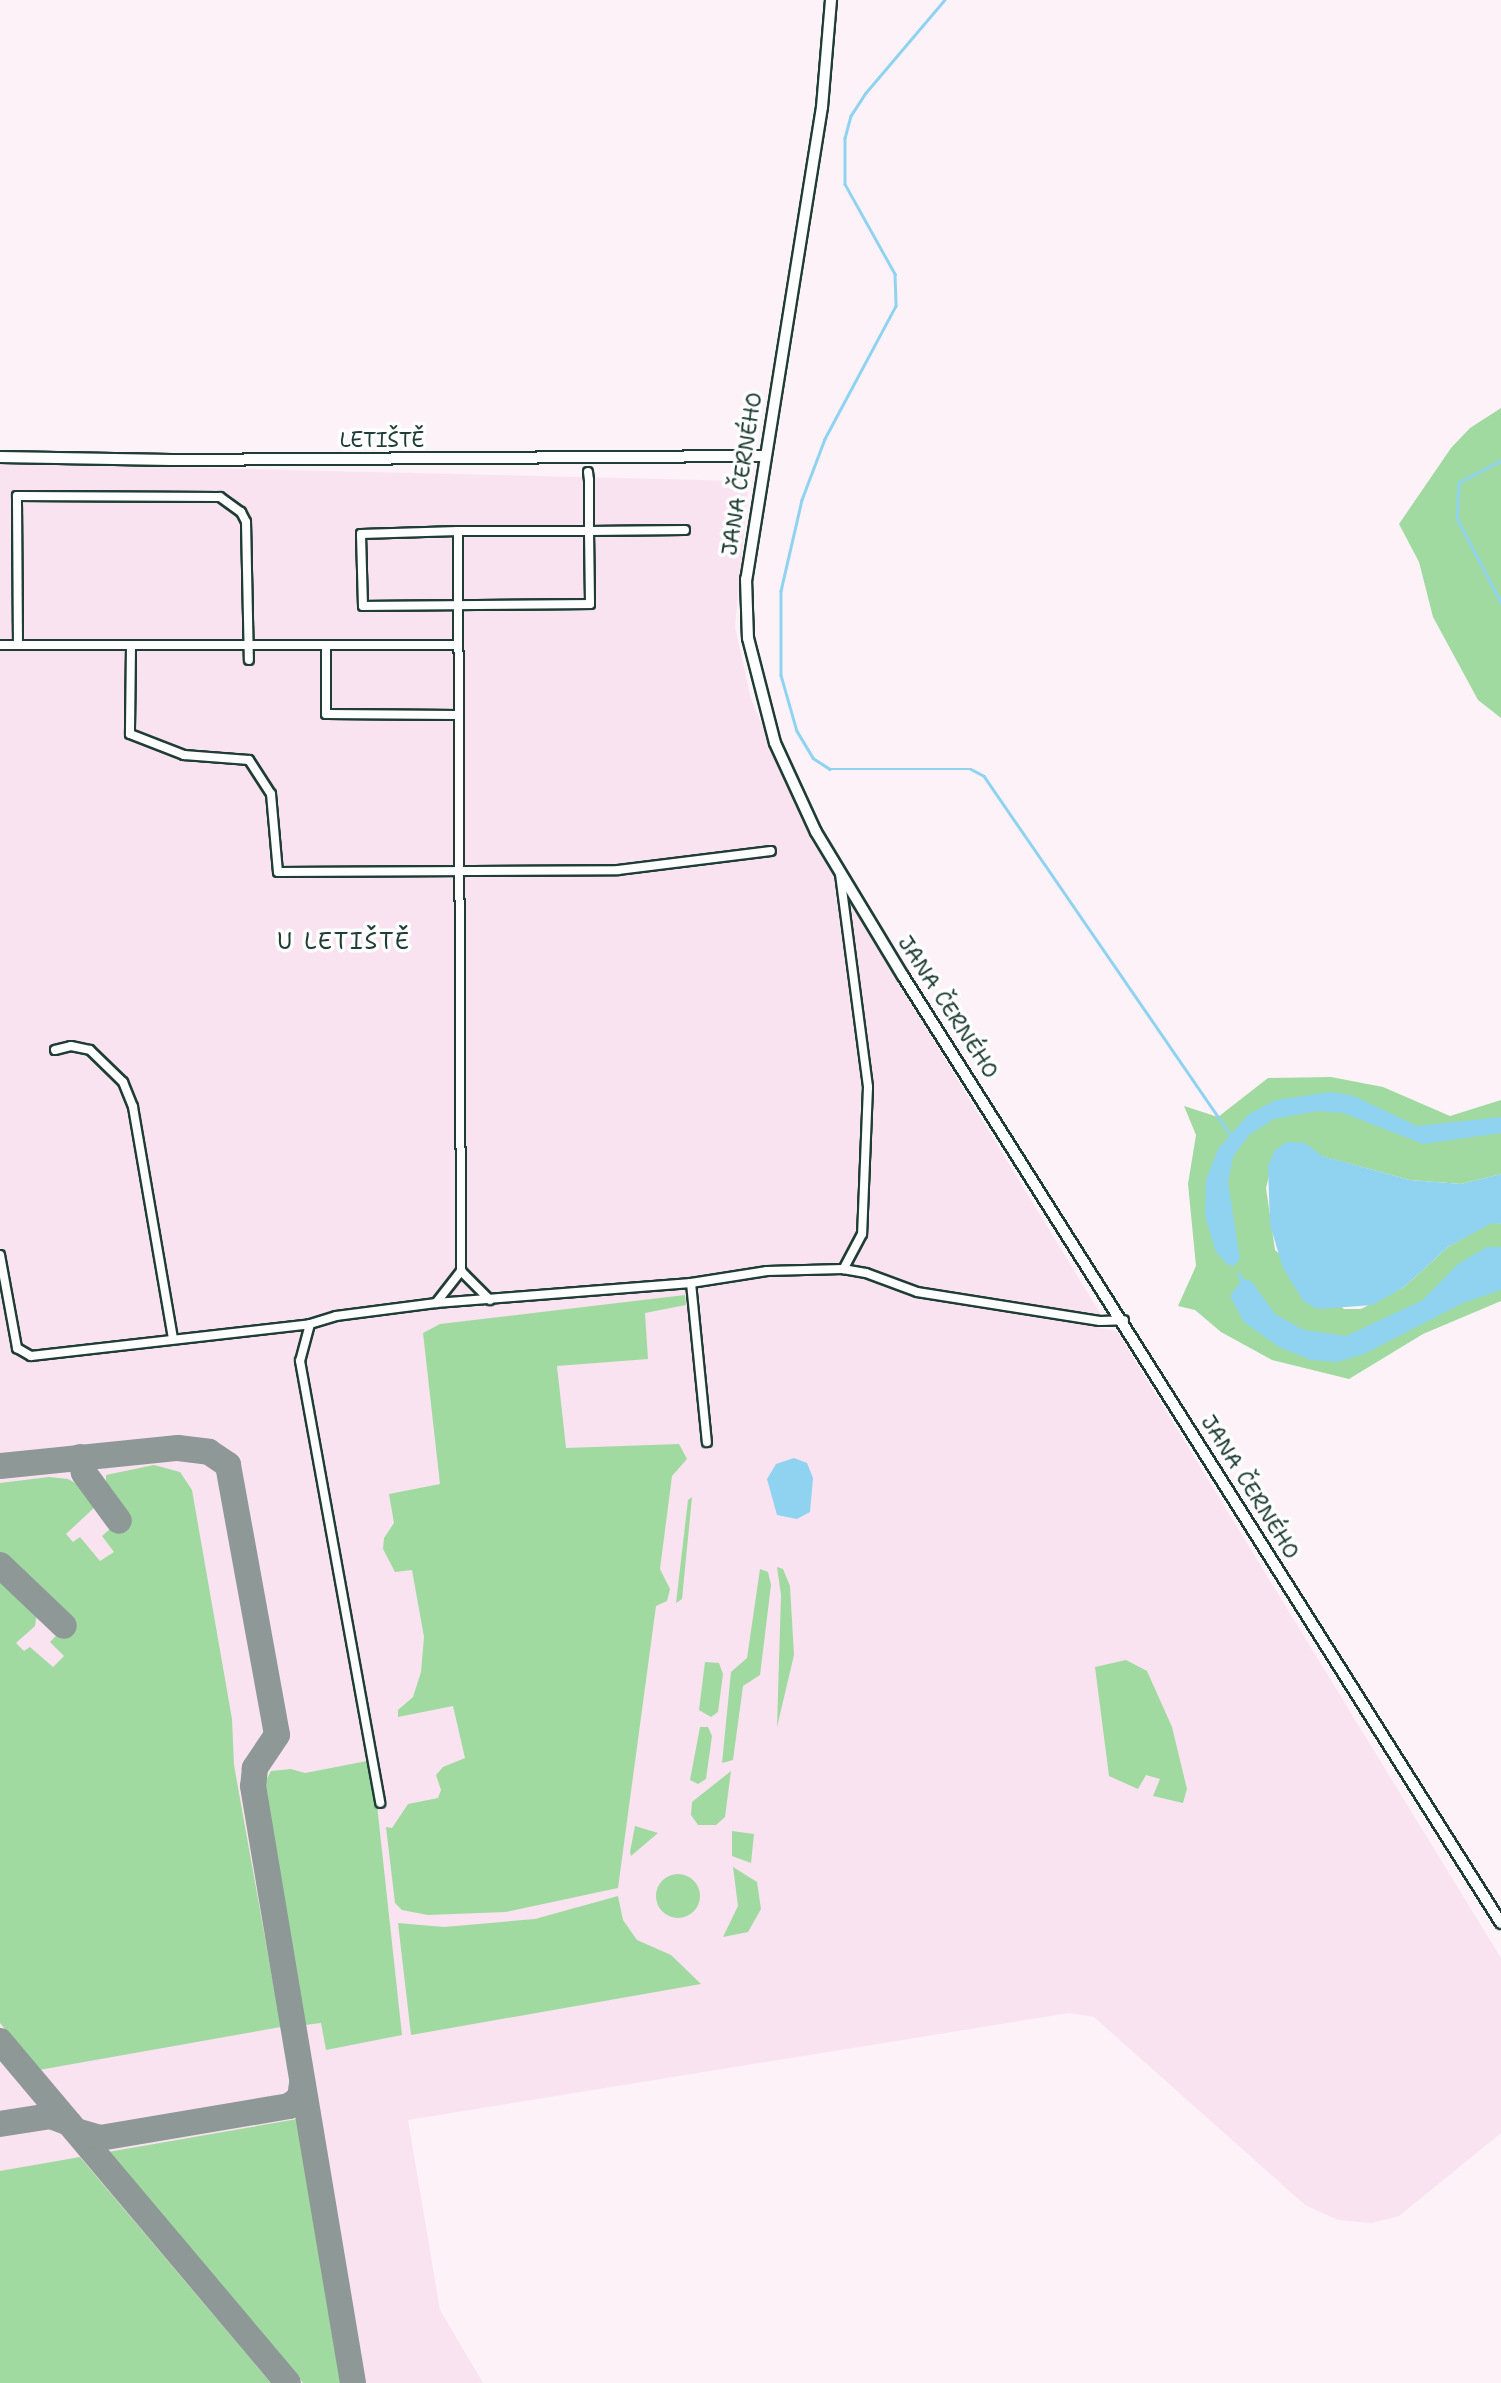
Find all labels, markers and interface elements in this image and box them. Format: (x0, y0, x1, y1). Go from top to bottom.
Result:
street label: JANA ČERNÉHO (717, 390, 767, 558)
street label: LETIŠTĚ (340, 427, 424, 453)
district label: U LETIŠTĚ (278, 927, 410, 955)
street label: JANA ČERNÉHO (892, 931, 1004, 1083)
street label: JANA ČERNÉHO (1196, 1410, 1304, 1564)

